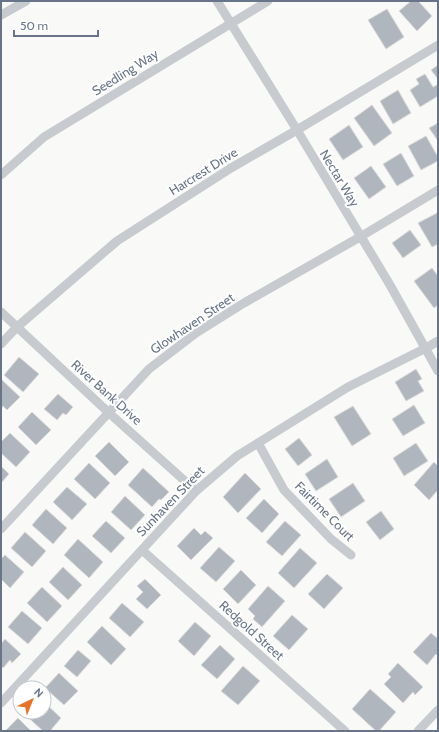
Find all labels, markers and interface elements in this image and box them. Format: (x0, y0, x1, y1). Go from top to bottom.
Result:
scale bar (14, 12, 98, 38)
text: 50 m (20, 18, 48, 33)
street label: Seedling Way (89, 45, 161, 99)
street label: Harcrest Drive (166, 143, 240, 198)
street label: Nectar Way (317, 147, 363, 210)
street label: Glowhaven Street (147, 289, 238, 357)
street label: River Bank Drive (68, 356, 146, 428)
street label: Sunhaven Street (133, 462, 208, 539)
street label: Fairtime Court (292, 478, 359, 545)
street label: Redgold Street (216, 597, 288, 664)
north arrow (12, 680, 52, 720)
text: N (31, 685, 46, 700)

